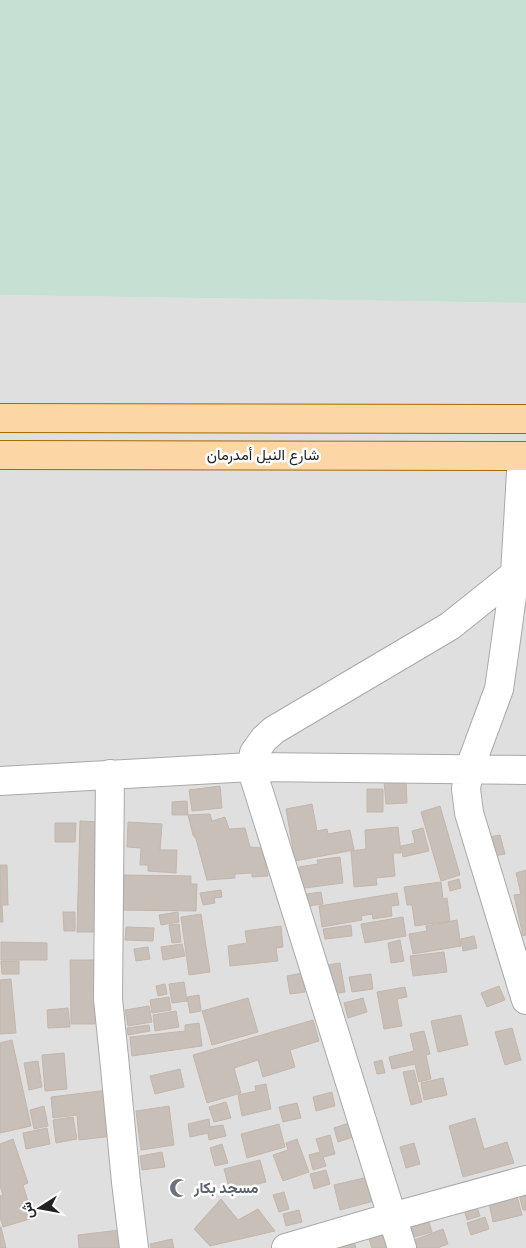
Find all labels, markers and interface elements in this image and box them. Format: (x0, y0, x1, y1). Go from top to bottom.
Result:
street label: شارع النيل أمدرمان (207, 445, 319, 466)
mosque icon: مسجد بكار (168, 1177, 190, 1199)
place label: مسجد بكار (193, 1178, 258, 1198)
north arrow (15, 1183, 65, 1233)
text: ش (17, 1200, 38, 1220)

